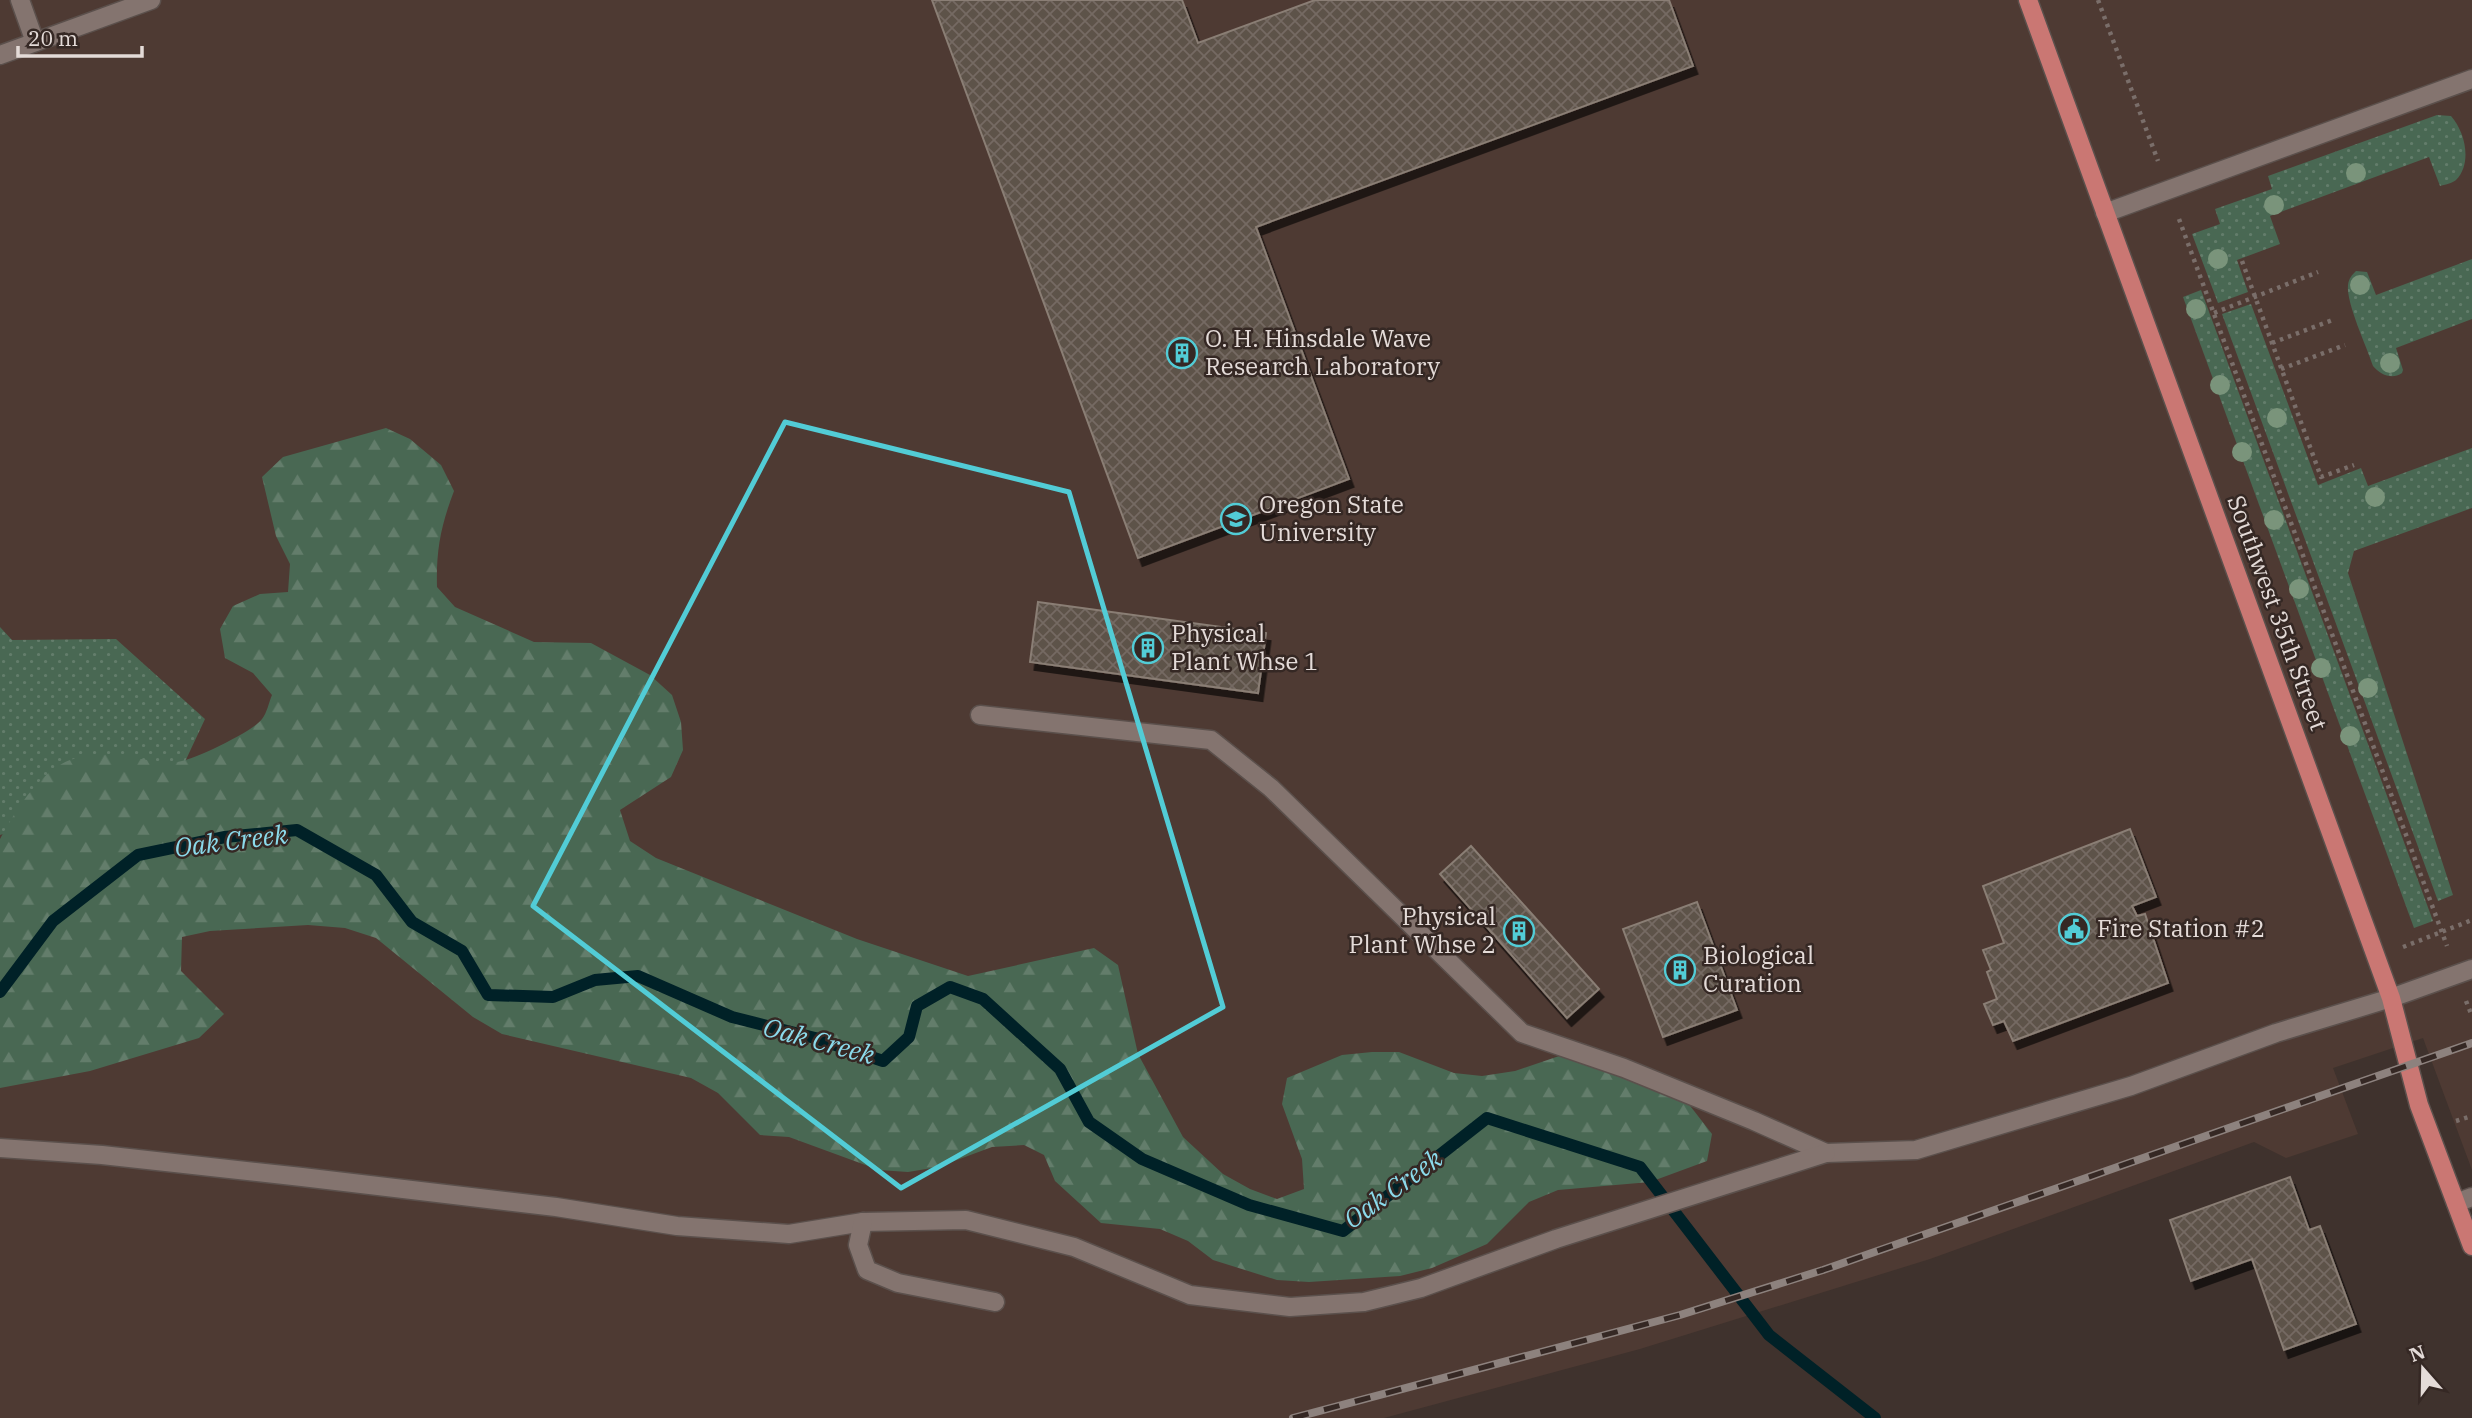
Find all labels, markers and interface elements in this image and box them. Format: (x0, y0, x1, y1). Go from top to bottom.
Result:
scale bar (18, 14, 142, 58)
text: 20 m (28, 24, 78, 52)
place label: O. H. Hinsdale Wave Research Laboratory (1205, 322, 1440, 382)
building icon: O. H. Hinsdale Wave Research Laboratory (1165, 336, 1199, 370)
place label: Oregon State University (1259, 488, 1404, 548)
street label: Southwest 35th Street (2221, 491, 2335, 735)
school or university icon: Oregon State University (1219, 502, 1253, 536)
place label: Physical Plant Whse 1 (1171, 617, 1318, 677)
building icon: Physical Plant Whse 1 (1131, 631, 1165, 665)
water label: Oak Creek (172, 816, 290, 864)
place label: Physical Plant Whse 2 (1349, 900, 1496, 960)
public building icon: Fire Station #2 (2057, 912, 2091, 946)
place label: Fire Station #2 (2097, 912, 2265, 944)
building icon: Physical Plant Whse 2 (1502, 914, 1536, 948)
place label: Biological Curation (1703, 939, 1814, 999)
building icon: Biological Curation (1663, 953, 1697, 987)
water label: Oak Creek (760, 1009, 879, 1071)
water label: Oak Creek (1336, 1141, 1449, 1236)
north arrow (2388, 1334, 2458, 1404)
text: N (2406, 1339, 2428, 1367)

